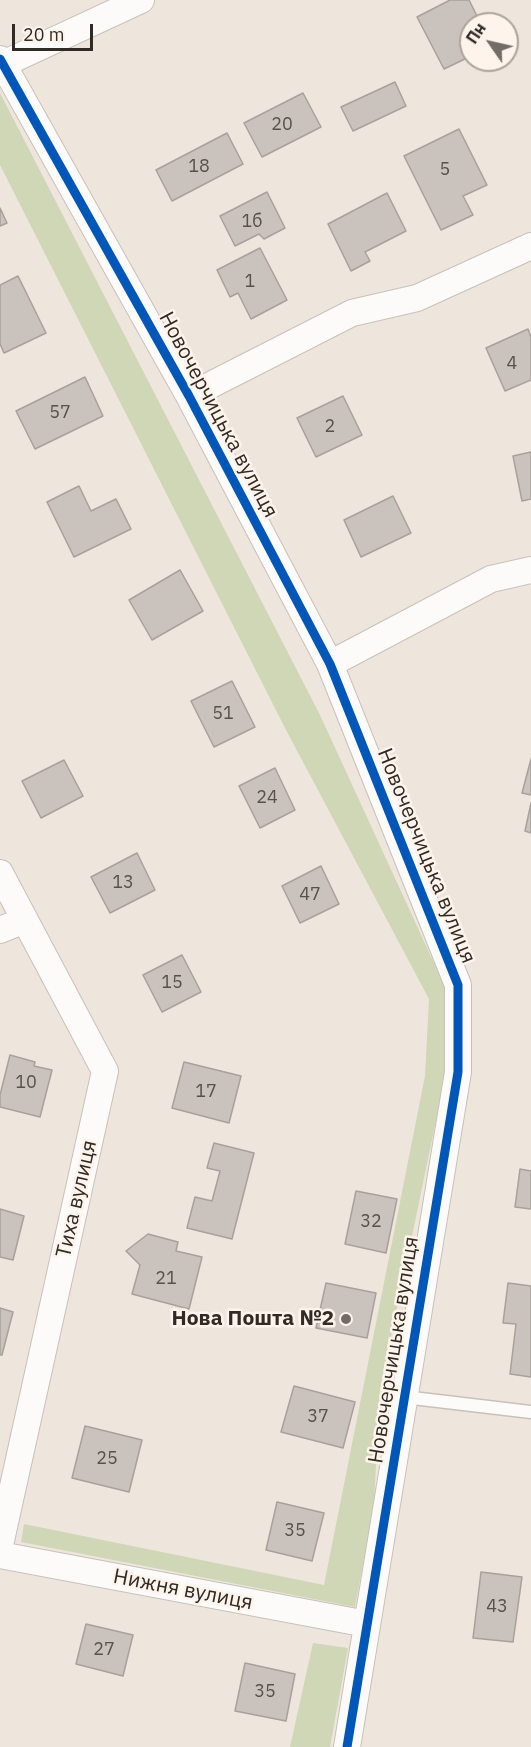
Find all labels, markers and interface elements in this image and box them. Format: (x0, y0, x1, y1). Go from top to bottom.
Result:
scale bar (15, 12, 96, 50)
north arrow (459, 12, 519, 72)
text: Пн (462, 19, 490, 47)
text: 20 m (23, 23, 65, 46)
house number: 20 (271, 114, 293, 136)
house number: 18 (188, 156, 210, 178)
house number: 5 (440, 159, 450, 181)
house number: 1б (242, 211, 262, 233)
house number: 1 (245, 271, 255, 293)
street label: Новочерчицька вулиця (153, 308, 283, 522)
house number: 4 (507, 353, 517, 375)
house number: 57 (49, 402, 71, 424)
house number: 2 (325, 416, 335, 438)
house number: 51 (212, 703, 234, 725)
street label: Новочерчицька вулиця (371, 745, 481, 967)
house number: 24 (256, 787, 278, 809)
house number: 13 (112, 872, 134, 894)
house number: 47 (299, 884, 321, 906)
house number: 15 (161, 972, 183, 994)
house number: 10 (15, 1072, 37, 1094)
house number: 17 (195, 1081, 217, 1103)
street label: Тиха вулиця (51, 1138, 103, 1260)
house number: 32 (360, 1211, 382, 1233)
street label: Новочерчицька вулиця (364, 1235, 424, 1465)
house number: 21 (155, 1268, 177, 1290)
place label: Нова Пошта №2 (172, 1306, 334, 1332)
marker: Нова Пошта №2 (339, 1312, 353, 1326)
house number: 37 (307, 1406, 329, 1428)
house number: 25 (96, 1448, 118, 1470)
house number: 35 (284, 1520, 306, 1542)
street label: Нижня вулиця (111, 1564, 255, 1616)
house number: 43 (486, 1596, 508, 1618)
house number: 27 (93, 1639, 115, 1661)
house number: 35 (254, 1681, 276, 1703)

